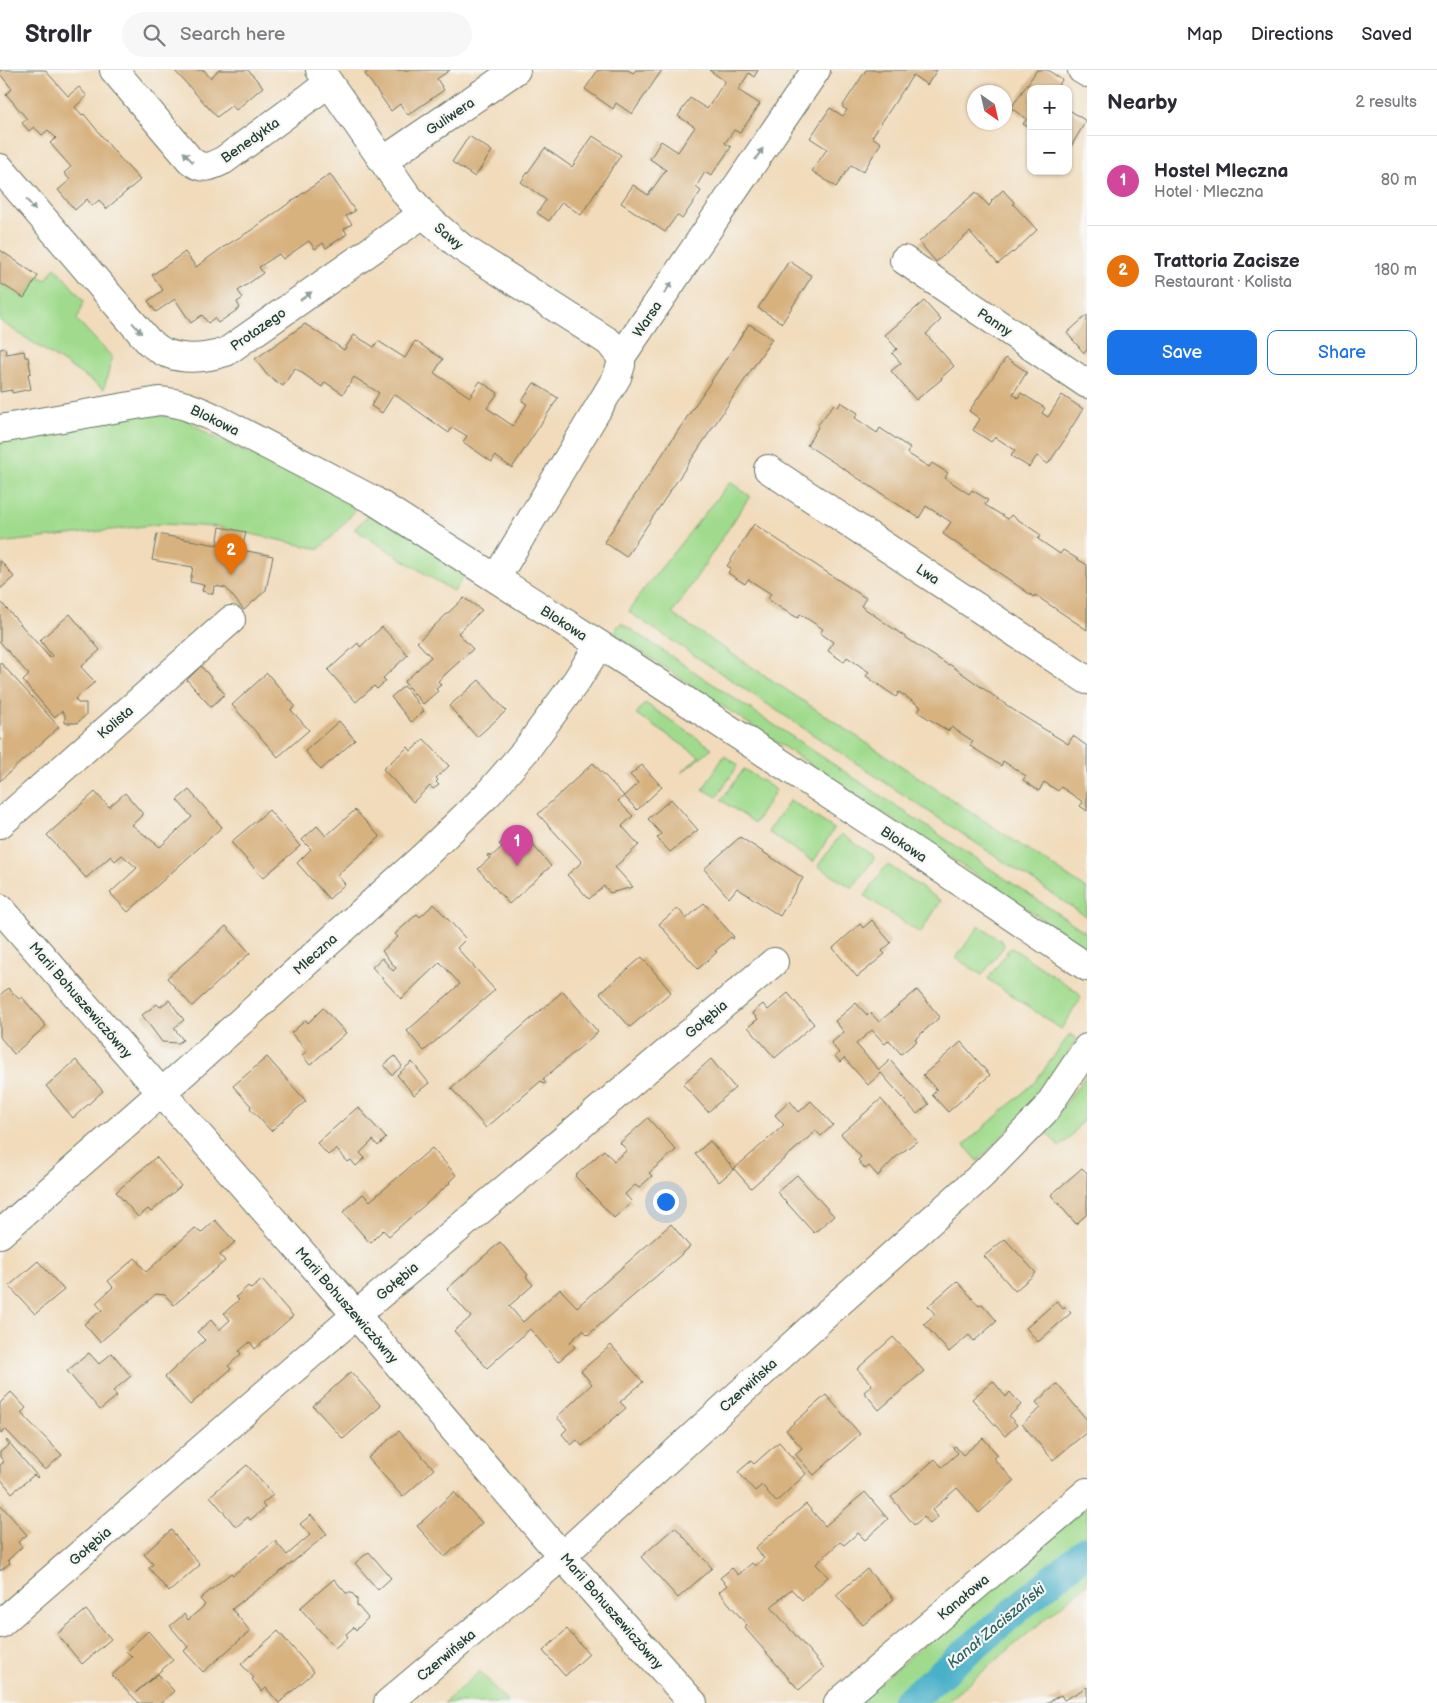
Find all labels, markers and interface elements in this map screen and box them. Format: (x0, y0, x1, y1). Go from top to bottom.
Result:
search box (122, 12, 472, 57)
text: Strollr (25, 20, 92, 49)
icon: search (140, 21, 168, 49)
text: Search here (180, 23, 285, 46)
text: Map (1187, 24, 1223, 45)
text: Directions (1251, 24, 1333, 45)
text: Saved (1361, 24, 1412, 45)
north arrow (967, 85, 1012, 130)
map controls (1027, 85, 1072, 175)
button: + (1027, 85, 1072, 130)
text: Nearby (1107, 90, 1177, 115)
text: 2 results (1355, 93, 1417, 112)
street label: Guliwera (423, 94, 478, 139)
street label: Benedykta (218, 114, 283, 167)
button: − (1027, 130, 1072, 175)
one-way arrow (754, 147, 764, 161)
one-way arrow (182, 152, 194, 164)
text: Hostel Mleczna (1154, 160, 1288, 183)
text: 1 (1120, 171, 1126, 190)
text: 80 m (1381, 171, 1417, 190)
text: Hotel · Mleczna (1154, 183, 1264, 202)
one-way arrow (26, 198, 37, 211)
street label: Sawy (431, 219, 467, 254)
text: Trattoria Zacisze (1154, 250, 1300, 273)
text: 2 (1118, 261, 1128, 280)
text: 180 m (1375, 261, 1417, 280)
text: Restaurant · Kolista (1154, 273, 1292, 292)
one-way arrow (663, 281, 673, 295)
one-way arrow (299, 291, 313, 301)
street label: Warsa (629, 298, 666, 341)
street label: Protazego (227, 304, 289, 355)
street label: Panny (974, 305, 1016, 341)
one-way arrow (132, 321, 143, 334)
button: Save (1107, 330, 1257, 375)
button: Share (1267, 330, 1417, 375)
street label: Blokowa (188, 401, 242, 440)
pin: 2 (215, 534, 247, 575)
street label: Lwa (913, 560, 943, 588)
street label: Blokowa (537, 602, 590, 645)
street label: Kolista (94, 702, 137, 743)
street label: Blokowa (877, 823, 930, 866)
pin: 1 (501, 825, 533, 866)
street label: Mleczna (290, 930, 341, 979)
street label: Marii Bohuszewiczówny (26, 939, 136, 1062)
street label: Gołębia (682, 997, 731, 1042)
your location (653, 1189, 679, 1215)
street label: Marii Bohuszewiczówny (292, 1244, 402, 1367)
street label: Gołębia (373, 1259, 422, 1304)
street label: Czerwińska (716, 1355, 781, 1416)
street label: Gołębia (66, 1523, 115, 1569)
street label: Marii Bohuszewiczówny (557, 1550, 667, 1673)
street label: Kanałowa (934, 1571, 993, 1624)
water label: Kanał Zaciszański (944, 1580, 1050, 1673)
street label: Czerwińska (413, 1626, 479, 1685)

